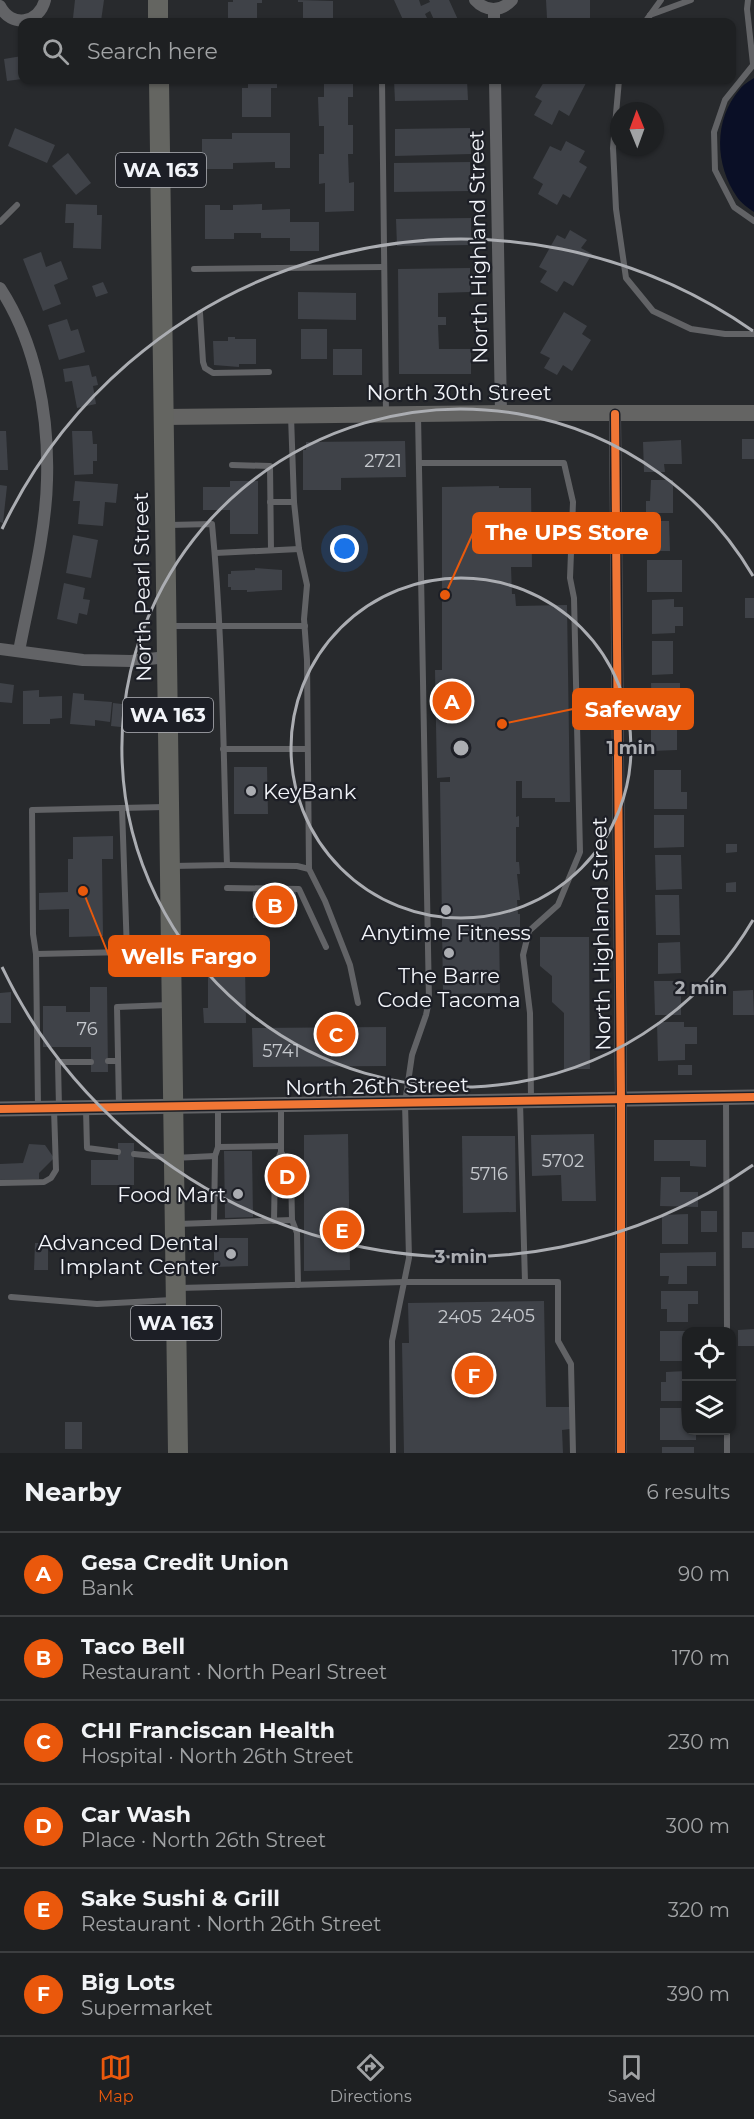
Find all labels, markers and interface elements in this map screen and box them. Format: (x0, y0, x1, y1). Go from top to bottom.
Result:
search box (18, 18, 736, 84)
icon: search (39, 35, 72, 68)
text: Search here (87, 38, 218, 65)
north arrow (610, 102, 664, 156)
street label: North Highland Street (463, 130, 493, 364)
road number: WA 163 (116, 153, 206, 187)
street label: North 30th Street (367, 380, 551, 405)
house number: 2721 (364, 450, 402, 472)
street label: North Pearl Street (128, 492, 156, 682)
callout: The UPS Store (473, 513, 660, 553)
text: The UPS Store (485, 519, 649, 546)
your location (330, 534, 359, 563)
pin: A (432, 678, 472, 724)
callout: Safeway (573, 689, 693, 729)
text: Safeway (585, 696, 682, 723)
road number: WA 163 (123, 698, 213, 732)
text: 1 min (607, 737, 655, 759)
centre of rings (451, 738, 471, 758)
place label: KeyBank (263, 779, 357, 804)
marker: KeyBank (244, 784, 258, 798)
street label: North Highland Street (586, 817, 616, 1051)
pin: B (256, 882, 294, 928)
marker: Anytime Fitness (439, 903, 453, 917)
place label: Anytime Fitness (361, 920, 531, 945)
callout: Wells Fargo (109, 936, 269, 976)
text: Wells Fargo (121, 943, 257, 970)
marker: The Barre Code Tacoma (442, 946, 456, 960)
place label: The Barre Code Tacoma (377, 963, 521, 1012)
text: 2 min (675, 977, 727, 999)
pin: C (316, 1012, 356, 1056)
house number: 76 (76, 1018, 98, 1040)
house number: 5741 (262, 1040, 300, 1062)
street label: North 26th Street (285, 1072, 469, 1100)
house number: 5702 (542, 1150, 584, 1172)
pin: D (268, 1154, 306, 1198)
house number: 5716 (470, 1163, 508, 1185)
place label: Food Mart (117, 1182, 226, 1207)
marker: Food Mart (231, 1187, 245, 1201)
pin: E (322, 1208, 362, 1252)
place label: Advanced Dental Implant Center (38, 1230, 219, 1279)
text: 3 min (434, 1246, 487, 1268)
marker: Advanced Dental Implant Center (224, 1247, 238, 1261)
house number: 2405 (491, 1305, 535, 1327)
road number: WA 163 (131, 1306, 221, 1340)
house number: 2405 (438, 1306, 482, 1328)
map controls (682, 1327, 736, 1435)
button: locate (682, 1327, 736, 1381)
pin: F (454, 1352, 494, 1398)
button: layers (682, 1381, 736, 1435)
text: Nearby (24, 1476, 121, 1508)
text: 6 results (646, 1480, 730, 1504)
text: Gesa Credit Union (81, 1549, 289, 1576)
text: A (36, 1562, 51, 1586)
text: 90 m (678, 1562, 730, 1586)
text: Bank (81, 1576, 133, 1600)
text: Taco Bell (81, 1633, 185, 1660)
text: B (36, 1646, 51, 1670)
text: 170 m (672, 1646, 730, 1670)
text: Restaurant · North Pearl Street (81, 1660, 387, 1684)
text: CHI Franciscan Health (81, 1717, 335, 1744)
text: C (36, 1730, 51, 1754)
text: 230 m (668, 1730, 730, 1754)
text: Hospital · North 26th Street (81, 1744, 354, 1768)
text: Car Wash (81, 1801, 191, 1828)
text: D (35, 1814, 52, 1838)
text: 300 m (666, 1814, 730, 1838)
text: Place · North 26th Street (81, 1828, 326, 1852)
text: Sake Sushi & Grill (81, 1885, 280, 1912)
text: E (37, 1898, 50, 1922)
text: 320 m (668, 1898, 730, 1922)
text: Restaurant · North 26th Street (81, 1912, 381, 1936)
text: Big Lots (81, 1969, 175, 1996)
text: F (37, 1982, 50, 2006)
text: 390 m (667, 1982, 730, 2006)
text: Supermarket (81, 1996, 213, 2020)
tab: Map (98, 2051, 134, 2106)
tab: Directions (330, 2051, 412, 2106)
tab: Saved (608, 2051, 656, 2106)

